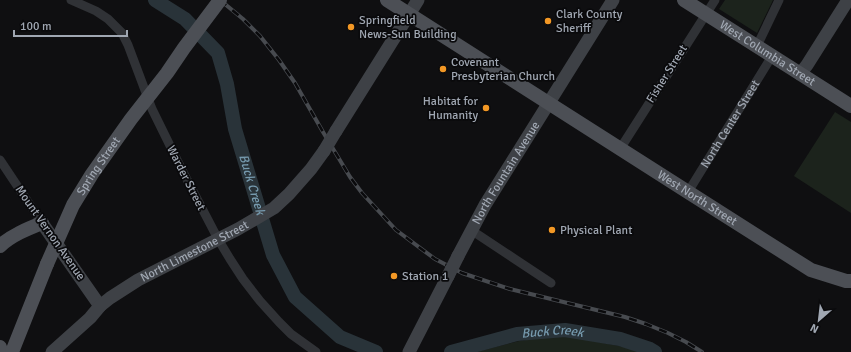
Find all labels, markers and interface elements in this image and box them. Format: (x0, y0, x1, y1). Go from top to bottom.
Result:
place label: Clark County Sheriff (556, 7, 623, 36)
scale bar (14, 12, 127, 38)
place label: Springfield News-Sun Building (359, 13, 457, 42)
marker: Clark County Sheriff (543, 16, 553, 26)
street label: West Columbia Street (717, 17, 818, 89)
text: 100 m (20, 19, 52, 34)
marker: Springfield News-Sun Building (346, 22, 356, 32)
street label: Fisher Street (643, 42, 691, 106)
place label: Covenant Presbyterian Church (451, 55, 555, 84)
marker: Covenant Presbyterian Church (438, 64, 448, 74)
street label: North Center Street (697, 77, 763, 171)
place label: Habitat for Humanity (423, 94, 479, 123)
marker: Habitat for Humanity (481, 103, 491, 113)
street label: North Fountain Avenue (469, 118, 543, 227)
street label: Spring Street (73, 134, 124, 198)
street label: Warder Street (163, 143, 209, 213)
water label: Buck Creek (235, 152, 269, 218)
street label: West North Street (655, 167, 740, 229)
street label: Mount Vernon Avenue (12, 183, 88, 283)
street label: North Limestone Street (138, 217, 251, 285)
place label: Physical Plant (560, 223, 632, 238)
marker: Physical Plant (547, 225, 557, 235)
place label: Station 1 (402, 269, 448, 284)
marker: Station 1 (389, 271, 399, 281)
north arrow (799, 300, 839, 340)
text: N (808, 321, 821, 336)
water label: Buck Creek (521, 322, 586, 342)

